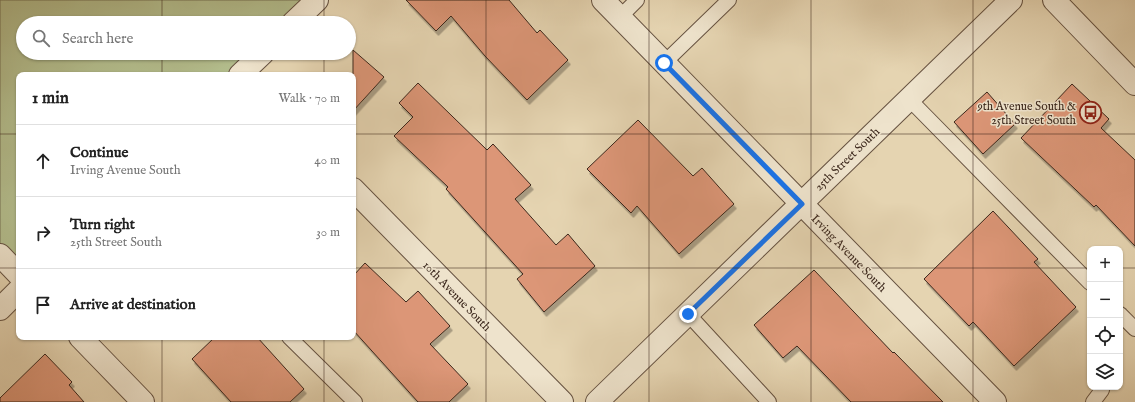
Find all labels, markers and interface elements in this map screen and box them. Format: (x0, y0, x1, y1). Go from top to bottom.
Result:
search box (16, 16, 356, 60)
icon: search (30, 27, 52, 49)
text: Search here (62, 29, 133, 48)
route start (655, 54, 673, 72)
text: 1 min (32, 88, 69, 109)
text: Walk · 70 m (278, 90, 340, 107)
place label: 9th Avenue South & 25th Street South (976, 99, 1077, 128)
bus stop icon: 9th Avenue South & 25th Street South (1078, 100, 1104, 126)
street label: 25th Street South (812, 124, 883, 194)
text: Continue (70, 143, 128, 162)
icon: ahead (32, 150, 54, 172)
text: 40 m (314, 152, 340, 169)
text: Irving Avenue South (70, 162, 181, 179)
street label: Irving Avenue South (808, 211, 890, 296)
text: Turn right (70, 215, 135, 234)
icon: right (32, 222, 54, 244)
text: 30 m (316, 224, 340, 241)
text: 25th Street South (70, 234, 162, 251)
map controls (1087, 246, 1123, 390)
button: + (1087, 246, 1123, 282)
street label: 10th Avenue South (419, 258, 494, 335)
button: − (1087, 282, 1123, 318)
icon: arrive (32, 294, 54, 316)
text: Arrive at destination (70, 295, 196, 314)
route end (679, 305, 697, 323)
button: locate (1087, 318, 1123, 354)
button: layers (1087, 354, 1123, 390)

